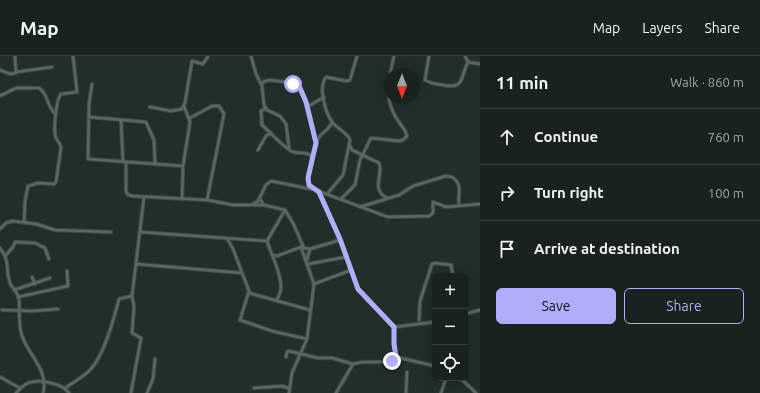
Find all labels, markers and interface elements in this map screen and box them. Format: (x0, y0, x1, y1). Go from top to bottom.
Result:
text: Map (20, 17, 59, 39)
text: Map (593, 20, 620, 36)
text: Layers (642, 20, 682, 36)
text: Share (704, 20, 740, 36)
north arrow (384, 68, 420, 104)
text: 11 min (496, 73, 549, 92)
route start (284, 75, 302, 93)
text: Walk · 860 m (670, 75, 744, 89)
icon: ahead (496, 126, 518, 148)
text: Continue (534, 128, 598, 145)
text: 760 m (708, 130, 744, 144)
icon: right (496, 182, 518, 204)
text: Turn right (534, 184, 604, 201)
text: 100 m (708, 186, 744, 200)
icon: arrive (496, 238, 518, 260)
text: Arrive at destination (534, 240, 680, 257)
map controls (432, 273, 468, 381)
button: + (432, 273, 468, 309)
button: Save (496, 288, 616, 324)
button: Share (624, 288, 744, 324)
button: − (432, 309, 468, 345)
button: locate (432, 345, 468, 381)
route end (383, 352, 401, 370)

